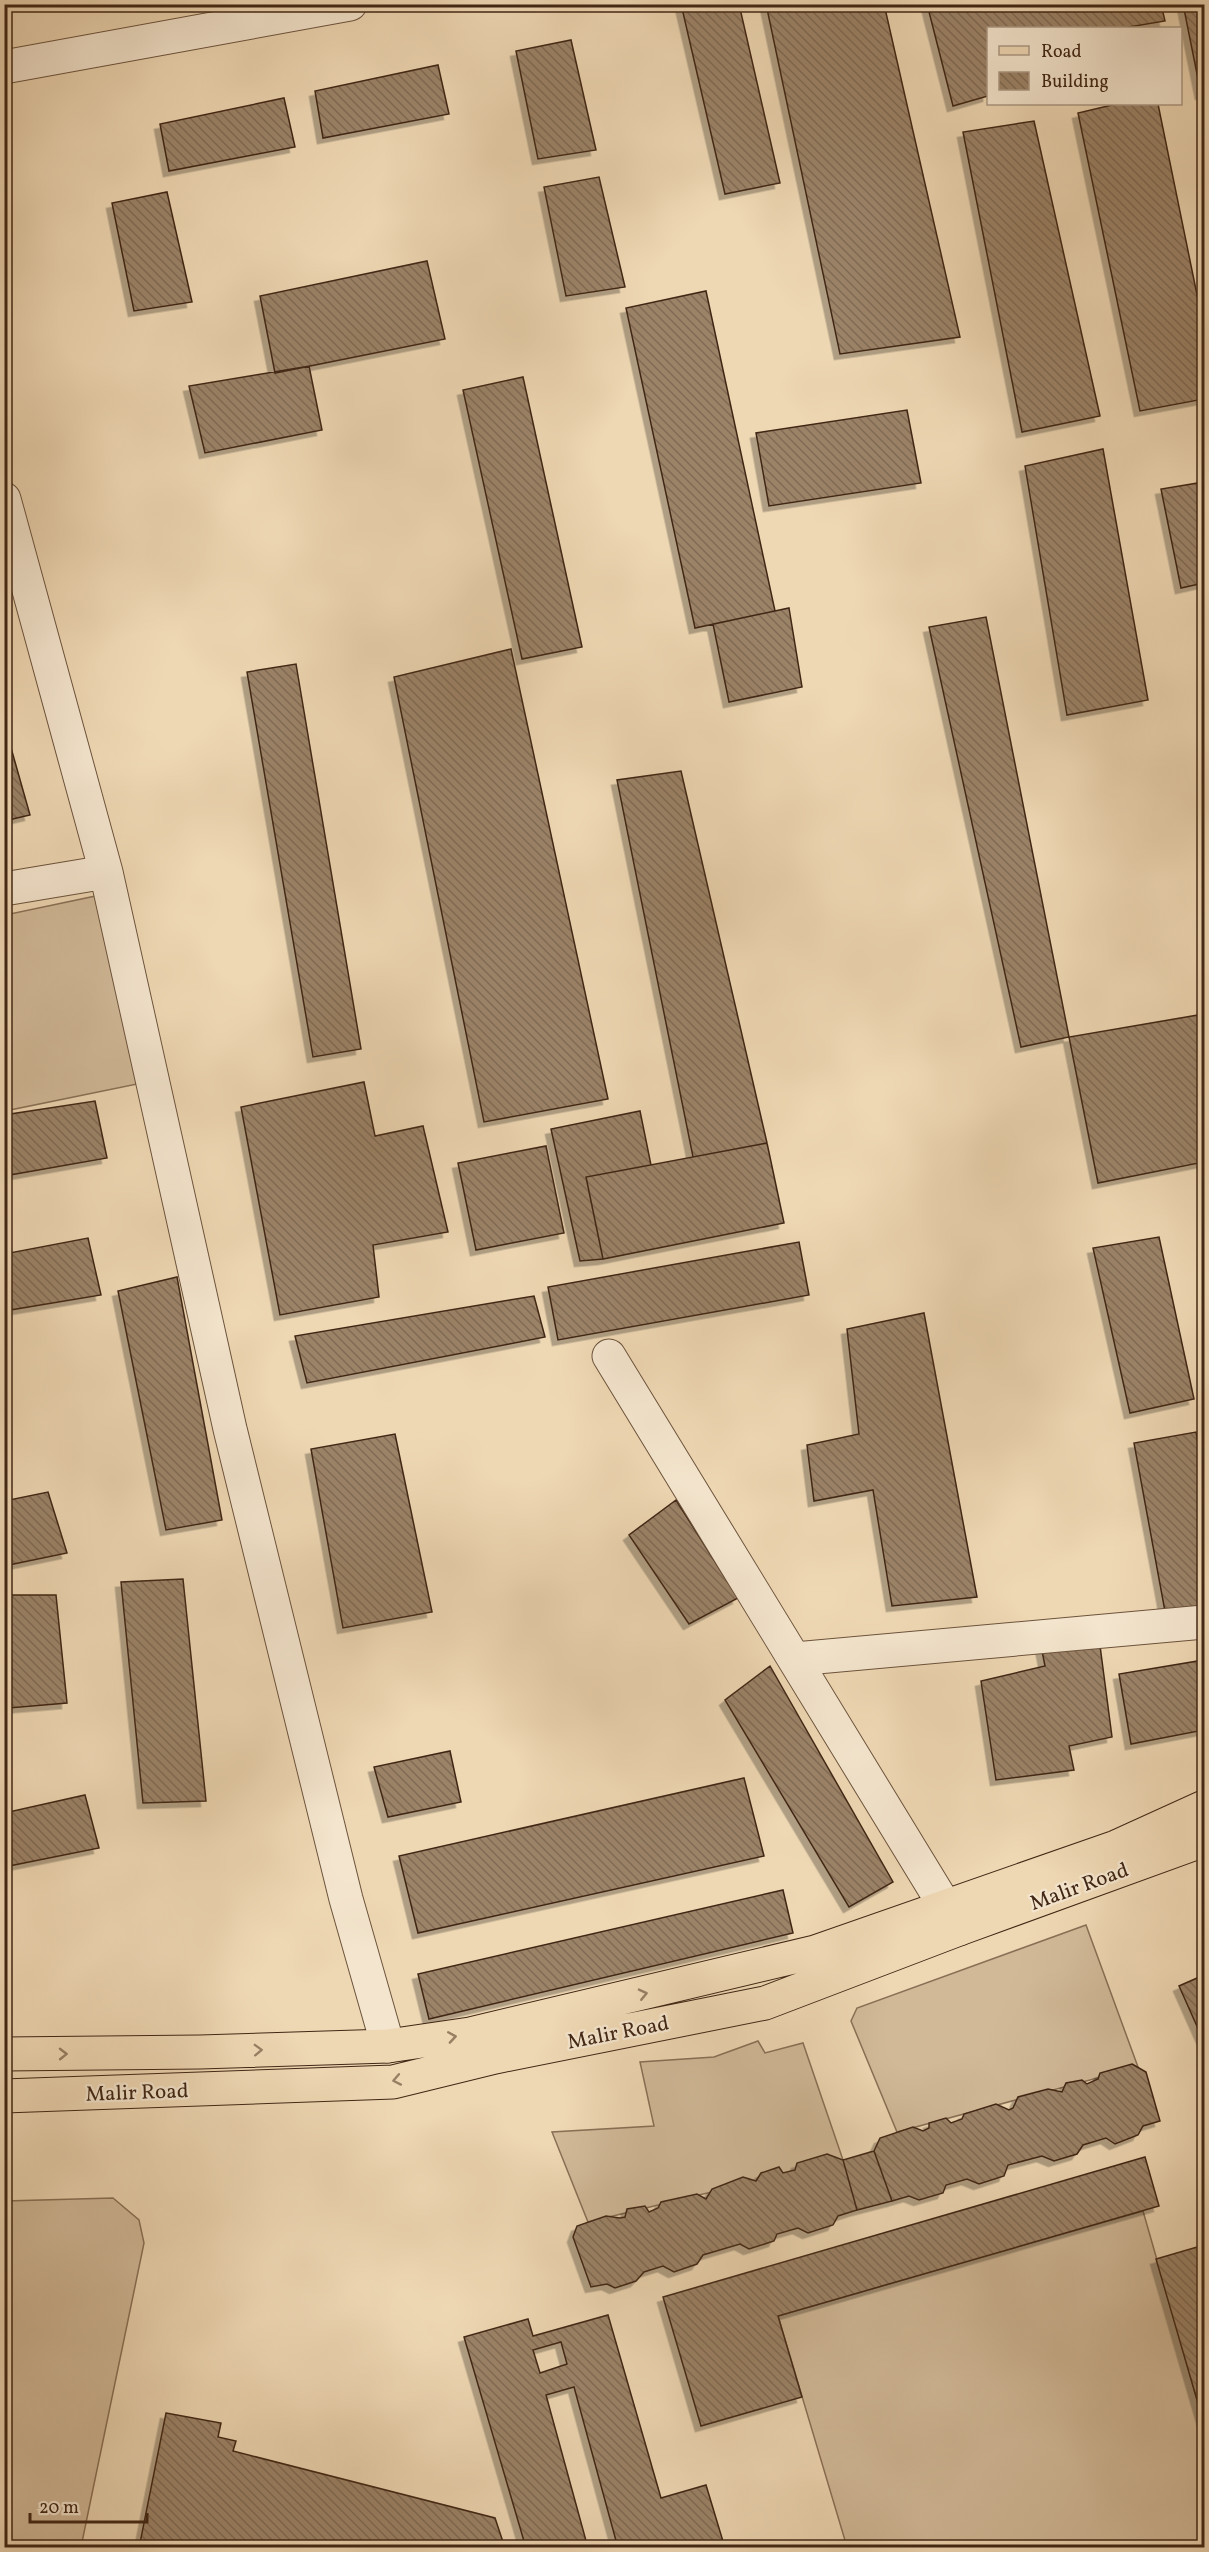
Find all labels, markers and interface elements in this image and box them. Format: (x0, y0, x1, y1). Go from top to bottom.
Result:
legend (987, 27, 1182, 105)
text: Road (1041, 40, 1082, 65)
text: Building (1041, 70, 1109, 95)
street label: Malir Road (1026, 1856, 1133, 1919)
one-way arrow (637, 1989, 647, 2002)
street label: Malir Road (565, 2009, 672, 2058)
one-way arrow (448, 2031, 457, 2043)
one-way arrow (253, 2044, 262, 2056)
one-way arrow (58, 2047, 67, 2060)
one-way arrow (392, 2074, 402, 2086)
street label: Malir Road (85, 2077, 189, 2110)
scale bar (30, 2486, 147, 2524)
text: 20 m (39, 2496, 79, 2521)

